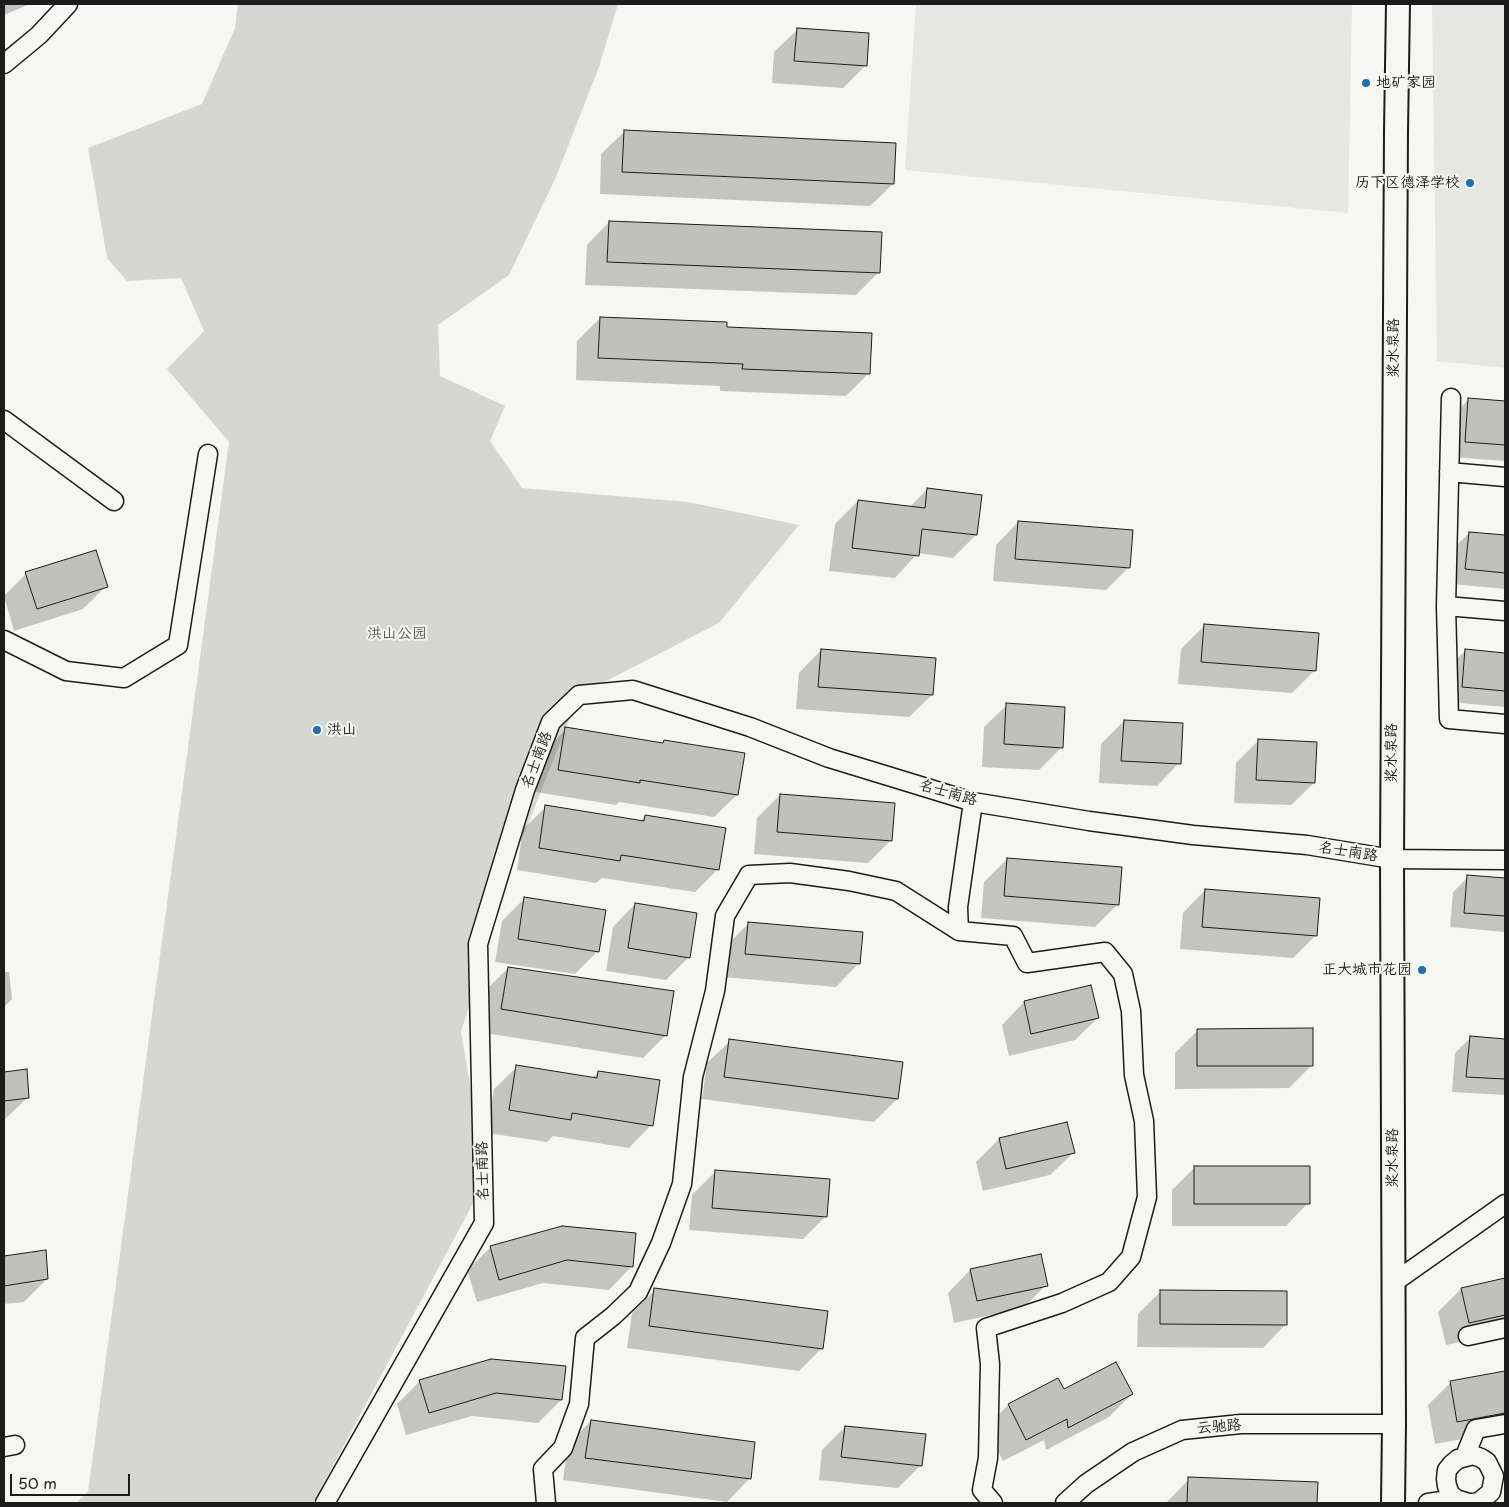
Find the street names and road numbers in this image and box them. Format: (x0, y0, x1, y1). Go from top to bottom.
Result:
street label: 浆水泉路 (1385, 318, 1403, 378)
street label: 浆水泉路 (1383, 723, 1401, 783)
street label: 名士南路 (518, 729, 556, 791)
street label: 名士南路 (917, 776, 979, 810)
street label: 名士南路 (1317, 838, 1379, 866)
street label: 浆水泉路 (1384, 1128, 1402, 1188)
street label: 名士南路 (473, 1141, 493, 1201)
street label: 云驰路 (1196, 1416, 1242, 1438)

